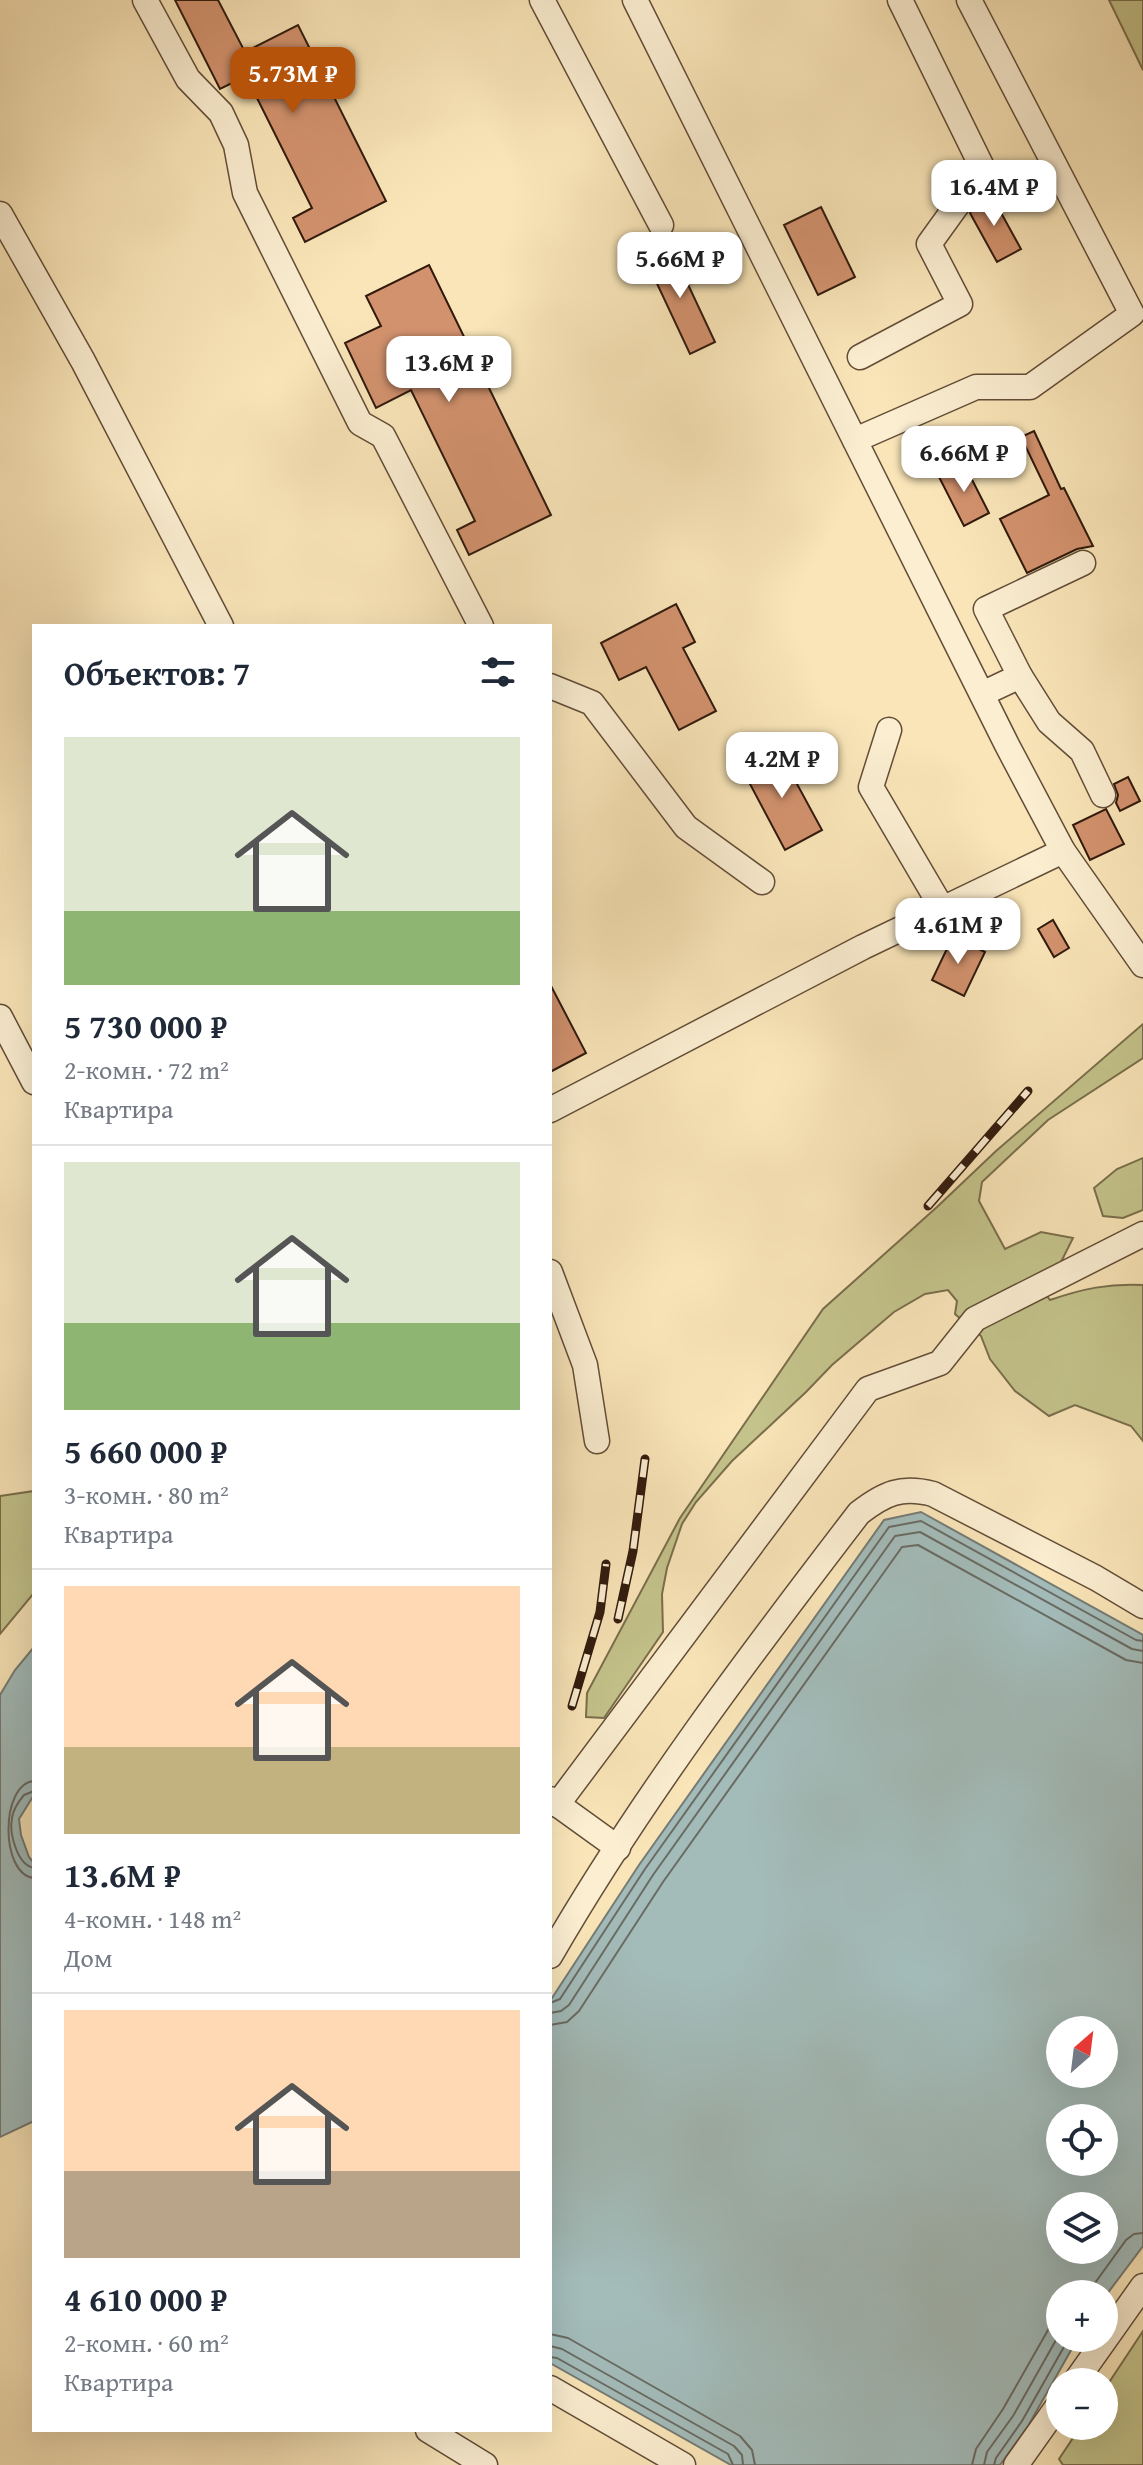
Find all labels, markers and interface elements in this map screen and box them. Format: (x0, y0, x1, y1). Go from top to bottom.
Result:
pin: 5.73M ₽ (219, 47, 367, 115)
text: 5.73M ₽ (248, 53, 338, 92)
pin: 16.4M ₽ (920, 160, 1068, 228)
text: 16.4M ₽ (949, 166, 1039, 205)
pin: 5.66M ₽ (606, 232, 754, 300)
text: 5.66M ₽ (635, 238, 725, 277)
pin: 13.6M ₽ (375, 336, 523, 404)
text: 13.6M ₽ (404, 342, 494, 381)
pin: 6.66M ₽ (890, 426, 1038, 494)
text: 6.66M ₽ (919, 432, 1009, 471)
text: Объектов: 7 (64, 648, 250, 697)
icon: filters (476, 650, 520, 694)
pin: 4.2M ₽ (717, 732, 847, 800)
text: 4.2M ₽ (744, 738, 820, 777)
icon: home (220, 789, 364, 933)
pin: 4.61M ₽ (884, 898, 1032, 966)
text: 4.61M ₽ (913, 904, 1003, 943)
text: 5 730 000 ₽ (64, 1001, 227, 1050)
text: 2-комн. · 72 m² (64, 1050, 229, 1089)
text: Квартира (64, 1089, 173, 1128)
icon: home (220, 1214, 364, 1358)
text: 5 660 000 ₽ (64, 1426, 227, 1475)
text: 3-комн. · 80 m² (64, 1475, 229, 1514)
text: Квартира (64, 1514, 173, 1553)
icon: home (220, 1638, 364, 1782)
text: 13.6M ₽ (64, 1850, 181, 1899)
text: 4-комн. · 148 m² (64, 1899, 241, 1938)
text: Дом (64, 1938, 112, 1977)
north arrow (1046, 2016, 1118, 2088)
map controls (1046, 2016, 1118, 2440)
icon: home (220, 2062, 364, 2206)
button: locate (1046, 2104, 1118, 2176)
button: layers (1046, 2192, 1118, 2264)
text: 4 610 000 ₽ (64, 2274, 227, 2323)
button: + (1046, 2280, 1118, 2352)
text: 2-комн. · 60 m² (64, 2323, 229, 2362)
text: Квартира (64, 2362, 173, 2401)
button: − (1046, 2368, 1118, 2440)

